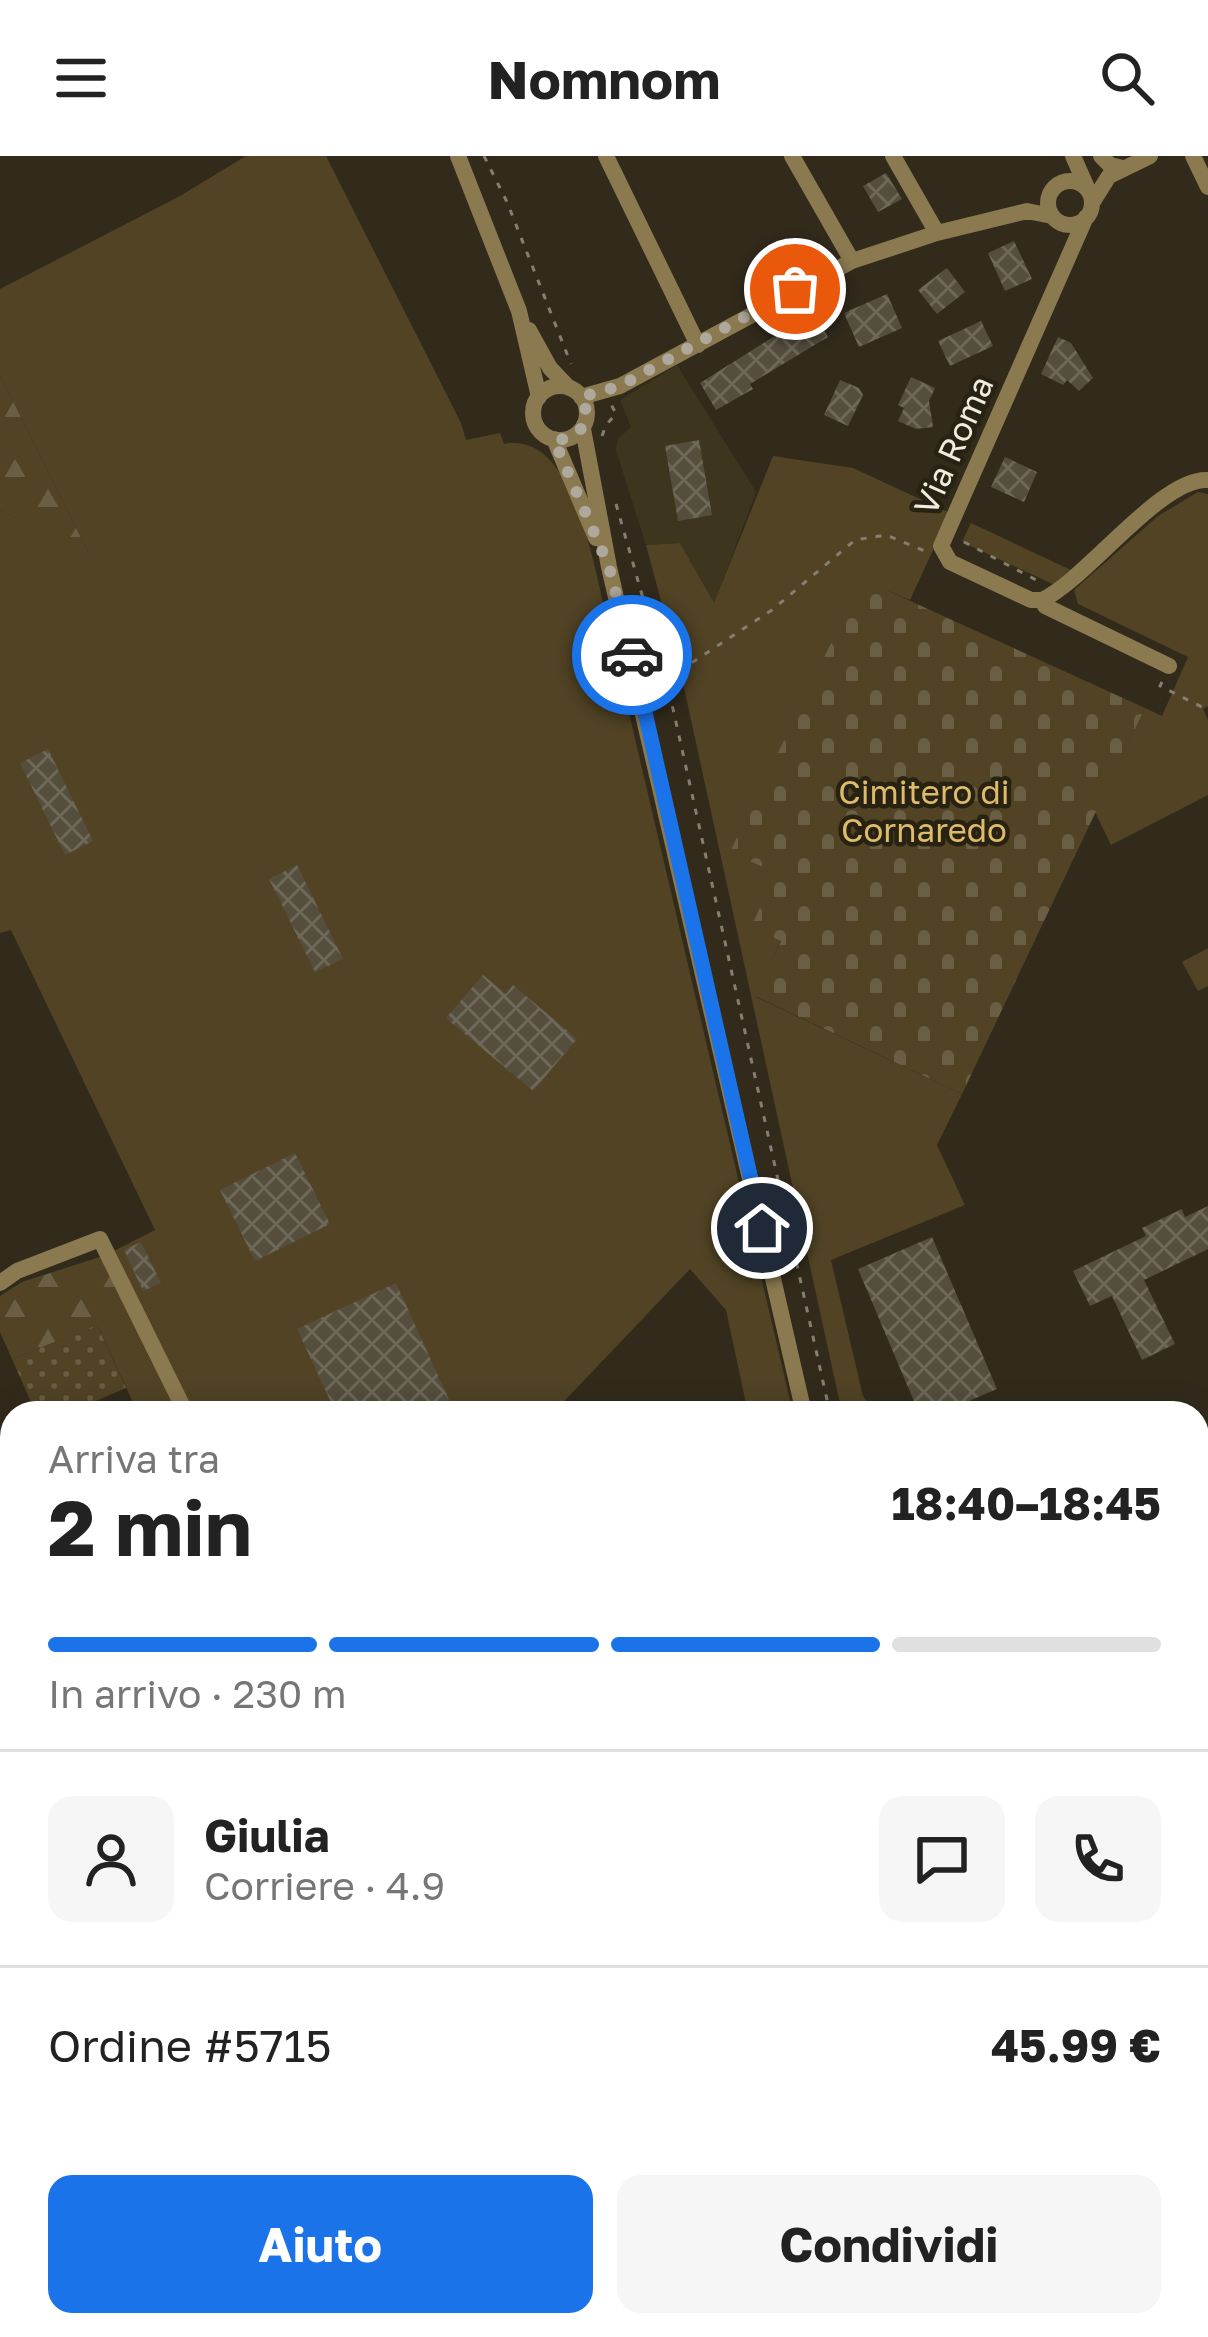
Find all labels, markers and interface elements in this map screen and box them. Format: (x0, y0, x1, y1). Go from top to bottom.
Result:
icon: menu (48, 45, 114, 111)
icon: search (1094, 45, 1160, 111)
text: Nomnom (487, 46, 721, 111)
pin (744, 238, 846, 340)
icon: bag (762, 256, 828, 322)
street label: Via Roma (905, 370, 1001, 520)
courier (572, 595, 692, 715)
icon: car (599, 622, 665, 688)
park label: Cimitero di Cornaredo (838, 772, 1010, 849)
pin (711, 1177, 813, 1279)
icon: home (729, 1195, 795, 1261)
text: Arriva tra (48, 1435, 220, 1482)
text: 18:40–18:45 (891, 1476, 1161, 1530)
text: 2 min (48, 1480, 252, 1573)
text: In arrivo · 230 m (48, 1670, 346, 1717)
button: person (48, 1796, 174, 1922)
button: chat (879, 1796, 1005, 1922)
button: phone (1035, 1796, 1161, 1922)
text: Giulia (204, 1808, 330, 1862)
text: Corriere · 4.9 (204, 1862, 445, 1909)
text: Ordine #5715 (48, 2018, 332, 2072)
text: 45.99 € (991, 2018, 1161, 2072)
button: Aiuto (48, 2175, 593, 2313)
button: Condividi (617, 2175, 1161, 2313)

